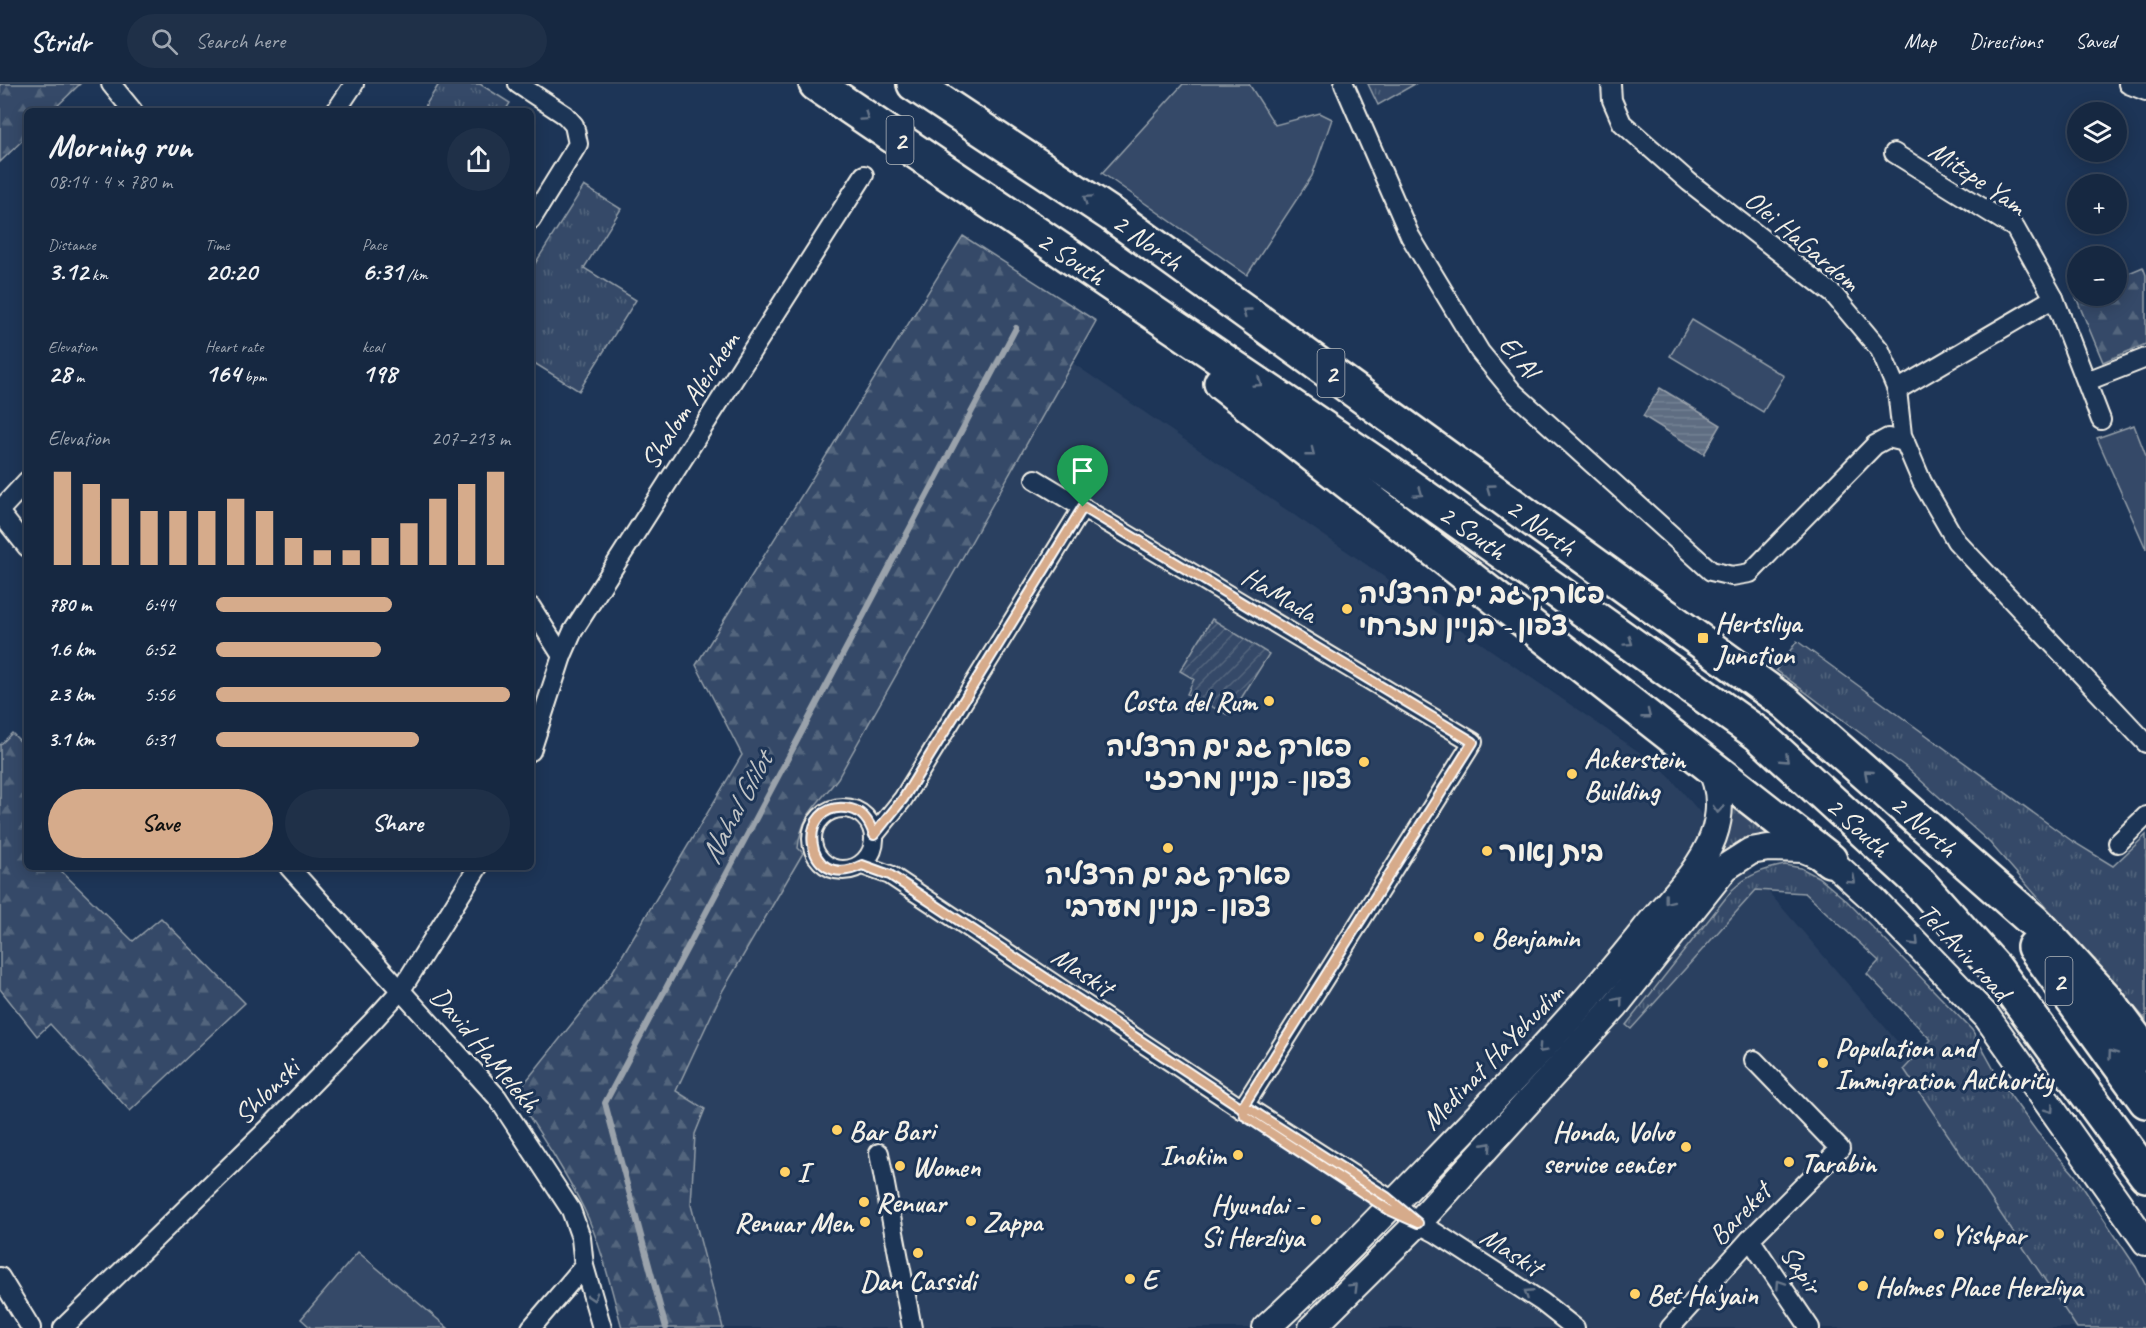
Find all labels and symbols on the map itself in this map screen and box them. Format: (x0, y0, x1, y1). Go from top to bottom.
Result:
one-way arrow (858, 110, 869, 121)
road number: 2 (886, 116, 914, 164)
street label: Mitzpe Yam (1923, 132, 2035, 224)
street label: Olei HaGardom (1738, 182, 1869, 300)
one-way arrow (1083, 195, 1094, 206)
street label: 2 North (1106, 204, 1190, 279)
street label: 2 South (1031, 222, 1113, 294)
one-way arrow (1242, 308, 1253, 319)
street label: Shalom Aleichem (632, 323, 748, 476)
street label: El Al (1492, 328, 1551, 389)
road number: 2 (1318, 349, 1344, 397)
one-way arrow (1251, 376, 1262, 387)
pin (1057, 445, 1108, 507)
one-way arrow (1304, 445, 1315, 456)
one-way arrow (1485, 484, 1496, 495)
one-way arrow (1412, 486, 1423, 497)
street label: 2 North (1500, 489, 1584, 564)
street label: 2 South (1432, 496, 1514, 569)
street label: HaMada (1236, 558, 1326, 632)
place label: פארק גב ים הרצליה צפון - בניין מזרחי (1359, 576, 1605, 643)
marker: פארק גב ים הרצליה צפון - בניין מזרחי (1340, 602, 1354, 616)
place label: Hertsliya Junction (1713, 605, 1804, 672)
marker: Hertsliya Junction (1696, 631, 1710, 645)
one-way arrow (1623, 635, 1634, 646)
place label: Costa del Rum (1122, 684, 1259, 719)
marker: Costa del Rum (1262, 694, 1276, 708)
one-way arrow (1640, 707, 1651, 718)
place label: פארק גב ים הרצליה צפון - בניין מרכזי (1106, 729, 1352, 796)
water label: Nahal Glilot (691, 740, 784, 870)
place label: Ackerstein Building (1584, 741, 1687, 808)
one-way arrow (1778, 752, 1789, 763)
marker: פארק גב ים הרצליה צפון - בניין מרכזי (1357, 755, 1371, 769)
marker: Ackerstein Building (1565, 767, 1579, 781)
one-way arrow (1864, 771, 1875, 782)
street label: 2 North (1883, 786, 1965, 865)
street label: 2 South (1819, 788, 1899, 866)
one-way arrow (1712, 804, 1725, 813)
place label: בית נאור (1499, 834, 1604, 869)
marker: פארק גב ים הרצליה צפון - בניין מערבי (1161, 841, 1175, 855)
marker: בית נאור (1480, 844, 1494, 858)
place label: פארק גב ים הרצליה צפון - בניין מערבי (1045, 857, 1291, 924)
one-way arrow (1845, 873, 1856, 884)
one-way arrow (1665, 894, 1676, 905)
street label: Tel-Aviv road (1911, 895, 2021, 1010)
place label: Benjamin (1491, 920, 1581, 955)
marker: Benjamin (1472, 930, 1486, 944)
one-way arrow (1907, 934, 1918, 945)
street label: Maskit (1045, 938, 1123, 1007)
road number: 2 (2046, 957, 2072, 1005)
street label: Medinat HaYehudim (1414, 975, 1572, 1137)
street label: David HaMelekh (423, 979, 549, 1120)
one-way arrow (1611, 997, 1622, 1008)
place label: Population and Immigration Authority (1835, 1030, 2055, 1098)
one-way arrow (1538, 1042, 1549, 1052)
street label: Shlonski (226, 1048, 309, 1132)
one-way arrow (2108, 1049, 2119, 1060)
marker: Population and Immigration Authority (1816, 1056, 1830, 1070)
one-way arrow (2043, 1102, 2054, 1113)
place label: Bar Bari (849, 1113, 938, 1148)
place label: Honda, Volvo service center (1543, 1114, 1677, 1181)
marker: Bar Bari (830, 1123, 844, 1137)
place label: Inokim (1160, 1138, 1228, 1173)
marker: Honda, Volvo service center (1679, 1140, 1693, 1154)
one-way arrow (1481, 1142, 1492, 1152)
place label: Tarabin (1801, 1145, 1878, 1180)
marker: Inokim (1231, 1148, 1245, 1162)
place label: Women (912, 1149, 982, 1184)
place label: I (797, 1155, 815, 1190)
marker: Tarabin (1782, 1155, 1796, 1169)
marker: Women (893, 1159, 907, 1173)
marker: I (778, 1165, 792, 1179)
street label: Bareket (1701, 1172, 1780, 1252)
place label: Renuar (876, 1185, 948, 1220)
place label: Hyundai - Si Herzliya (1201, 1187, 1307, 1254)
marker: Renuar (857, 1195, 871, 1209)
place label: Zappa (983, 1204, 1045, 1239)
place label: Renuar Men (734, 1205, 855, 1240)
marker: Hyundai - Si Herzliya (1309, 1213, 1323, 1227)
marker: Zappa (964, 1214, 978, 1228)
marker: Renuar Men (858, 1215, 872, 1229)
place label: Yishpar (1951, 1217, 2028, 1252)
street label: Maskit (1474, 1219, 1552, 1286)
marker: Yishpar (1932, 1227, 1946, 1241)
street label: Sapir (1773, 1238, 1832, 1302)
marker: Dan Cassidi (911, 1246, 925, 1260)
place label: E (1142, 1262, 1161, 1297)
place label: Dan Cassidi (860, 1263, 979, 1298)
place label: Holmes Place Herzliya (1875, 1269, 2085, 1304)
marker: E (1123, 1272, 1137, 1286)
place label: Bet Ha'yain (1647, 1277, 1759, 1312)
one-way arrow (1776, 1279, 1787, 1290)
marker: Holmes Place Herzliya (1856, 1279, 1870, 1293)
one-way arrow (1347, 1283, 1357, 1294)
marker: Bet Ha'yain (1628, 1287, 1642, 1301)
one-way arrow (1524, 1289, 1535, 1300)
one-way arrow (586, 1291, 598, 1302)

